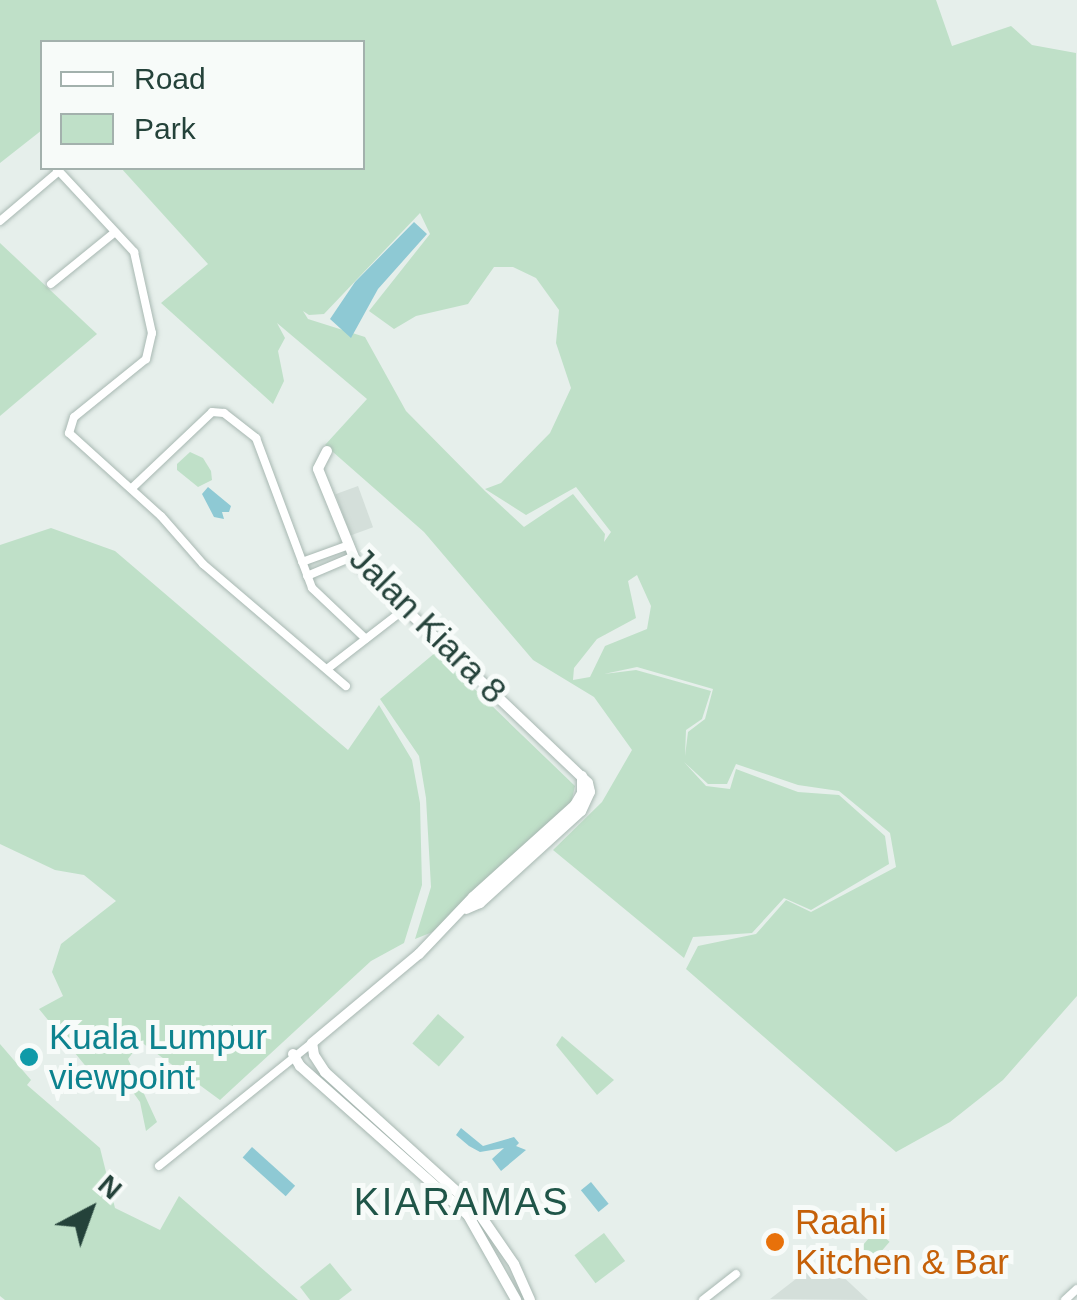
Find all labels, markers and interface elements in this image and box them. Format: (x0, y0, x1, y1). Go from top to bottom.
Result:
legend (40, 40, 365, 170)
text: Road (134, 62, 206, 95)
text: Park (134, 112, 196, 145)
street label: Jalan Kiara 8 (341, 538, 515, 712)
place label: Kuala Lumpur viewpoint (49, 1016, 267, 1098)
marker: Kuala Lumpur viewpoint (18, 1046, 40, 1068)
north arrow (40, 1160, 140, 1260)
text: N (92, 1169, 128, 1205)
district label: KIARAMAS (354, 1180, 570, 1226)
place label: Raahi Kitchen & Bar (795, 1201, 1009, 1283)
marker: Raahi Kitchen & Bar (764, 1231, 786, 1253)

